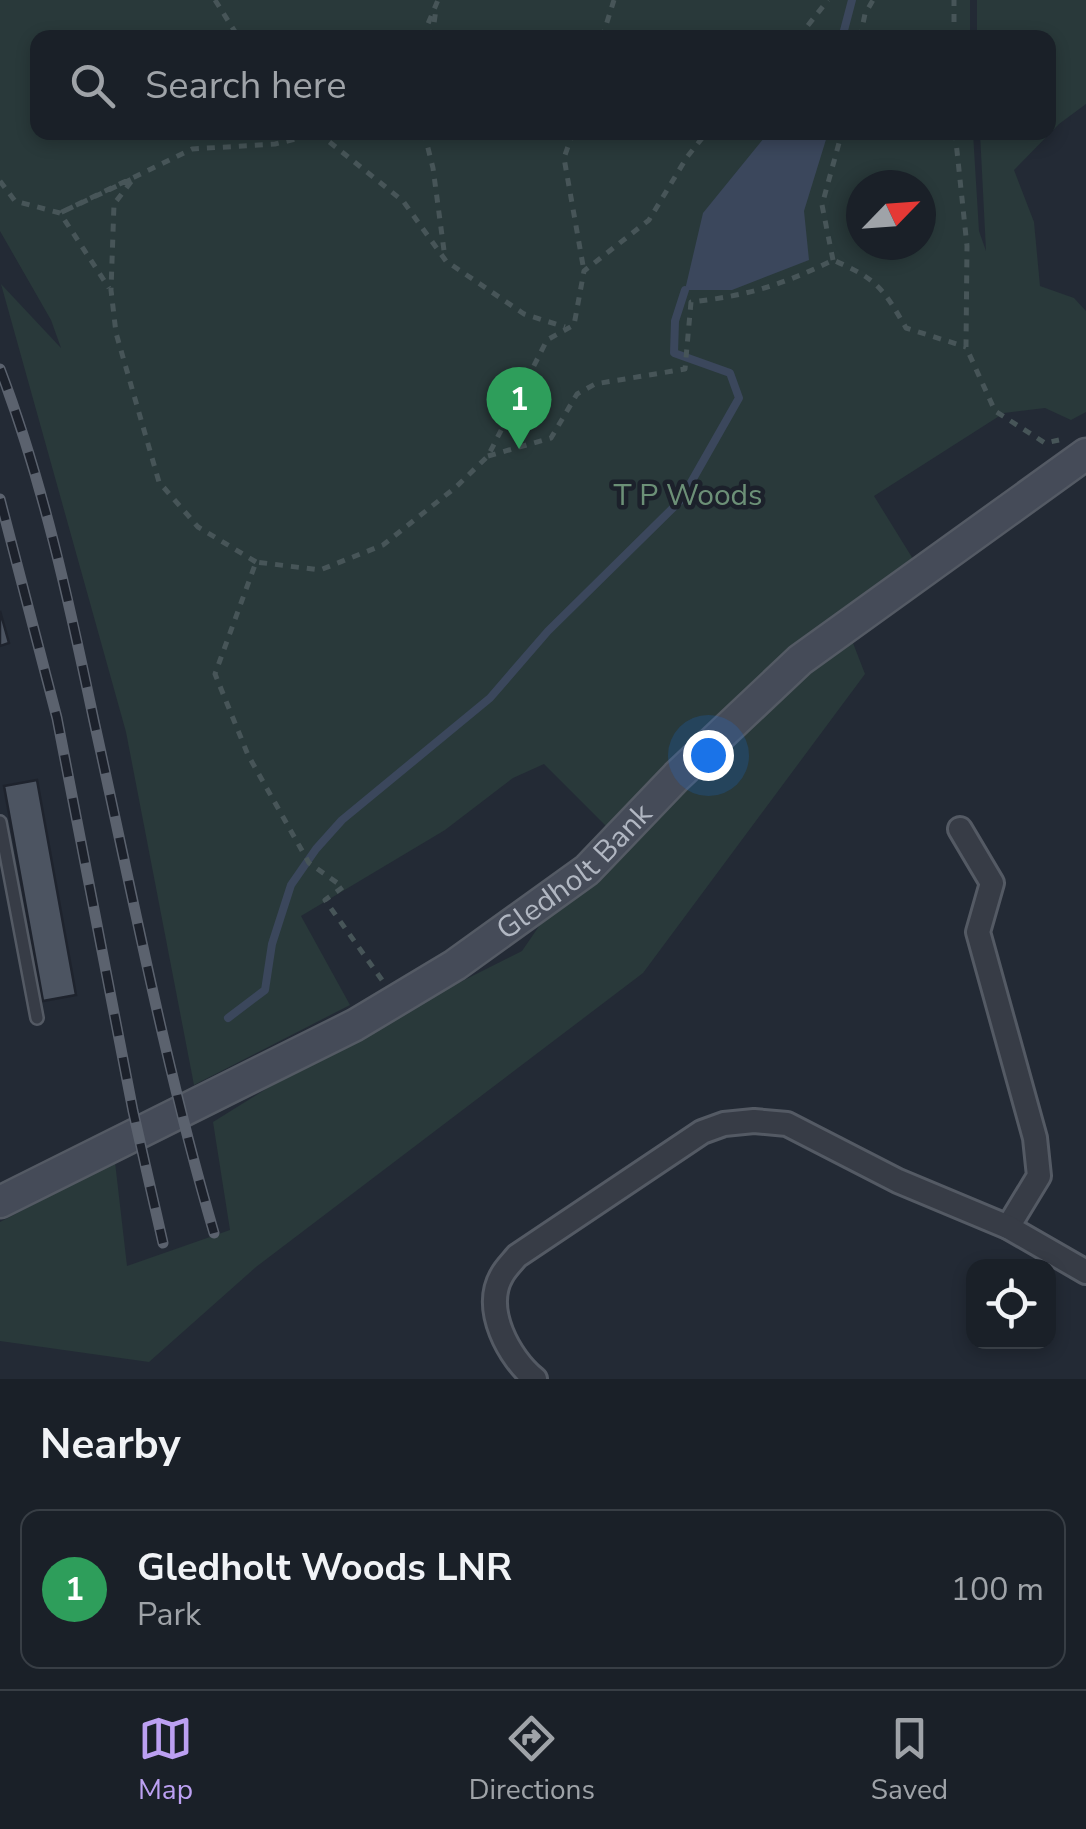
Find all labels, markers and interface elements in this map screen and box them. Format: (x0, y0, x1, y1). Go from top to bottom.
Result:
search box (30, 30, 1056, 140)
icon: search (65, 58, 120, 113)
text: Search here (145, 60, 346, 111)
north arrow (846, 170, 936, 260)
pin: 1 (486, 366, 552, 449)
park label: T P Woods (613, 475, 763, 516)
your location (683, 730, 734, 781)
street label: Gledholt Bank (488, 794, 662, 950)
map controls (966, 1259, 1056, 1349)
button: locate (966, 1259, 1056, 1349)
text: Nearby (40, 1416, 181, 1473)
text: Gledholt Woods LNR (137, 1542, 512, 1593)
text: 1 (65, 1568, 84, 1611)
text: 100 m (951, 1568, 1044, 1611)
text: Park (137, 1593, 201, 1636)
tab: Map (138, 1711, 193, 1809)
tab: Directions (469, 1711, 595, 1809)
tab: Saved (871, 1711, 948, 1809)

